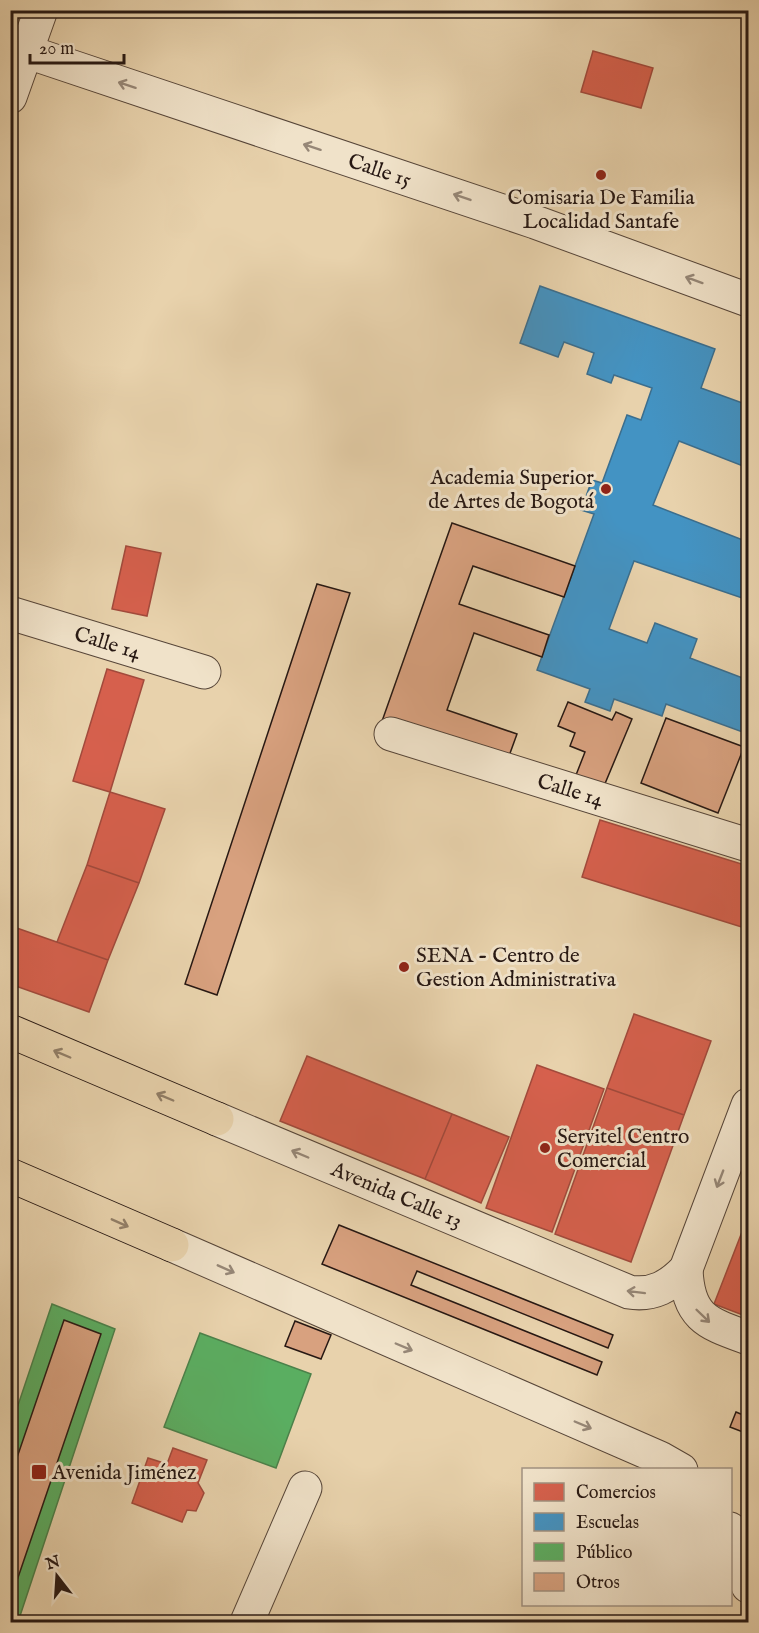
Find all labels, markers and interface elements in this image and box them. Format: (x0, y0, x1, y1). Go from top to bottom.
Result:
scale bar (30, 27, 124, 65)
text: 20 m (39, 38, 74, 61)
one-way arrow (118, 79, 137, 90)
one-way arrow (303, 141, 322, 152)
street label: Calle 15 (344, 148, 415, 195)
marker: Comisaria De Familia Localidad Santafe (594, 168, 608, 182)
place label: Comisaria De Familia Localidad Santafe (507, 185, 695, 236)
one-way arrow (453, 191, 472, 202)
one-way arrow (685, 274, 703, 285)
place label: Academia Superior de Artes de Bogotá (428, 465, 595, 516)
marker: Academia Superior de Artes de Bogotá (599, 482, 613, 496)
street label: Calle 14 (71, 621, 144, 667)
street label: Calle 14 (534, 768, 607, 814)
place label: SENA - Centro de Gestion Administrativa (416, 943, 617, 994)
marker: SENA - Centro de Gestion Administrativa (397, 960, 411, 974)
one-way arrow (54, 1047, 72, 1059)
one-way arrow (157, 1091, 175, 1102)
place label: Servitel Centro Comercial (557, 1124, 689, 1175)
marker: Servitel Centro Comercial (538, 1141, 552, 1155)
one-way arrow (292, 1148, 310, 1159)
street label: Avenida Calle 13 (326, 1156, 466, 1235)
one-way arrow (714, 1169, 725, 1188)
one-way arrow (111, 1217, 129, 1229)
one-way arrow (216, 1264, 234, 1275)
one-way arrow (626, 1286, 646, 1297)
one-way arrow (696, 1308, 710, 1323)
one-way arrow (395, 1342, 413, 1353)
one-way arrow (574, 1419, 592, 1431)
place label: Avenida Jiménez (51, 1460, 197, 1487)
marker: Avenida Jiménez (30, 1463, 48, 1481)
legend (522, 1468, 732, 1606)
text: Comercios (576, 1482, 656, 1505)
text: Escuelas (576, 1512, 639, 1535)
text: Público (576, 1542, 633, 1565)
north arrow (27, 1546, 87, 1606)
text: N (43, 1552, 63, 1575)
text: Otros (576, 1572, 620, 1595)

